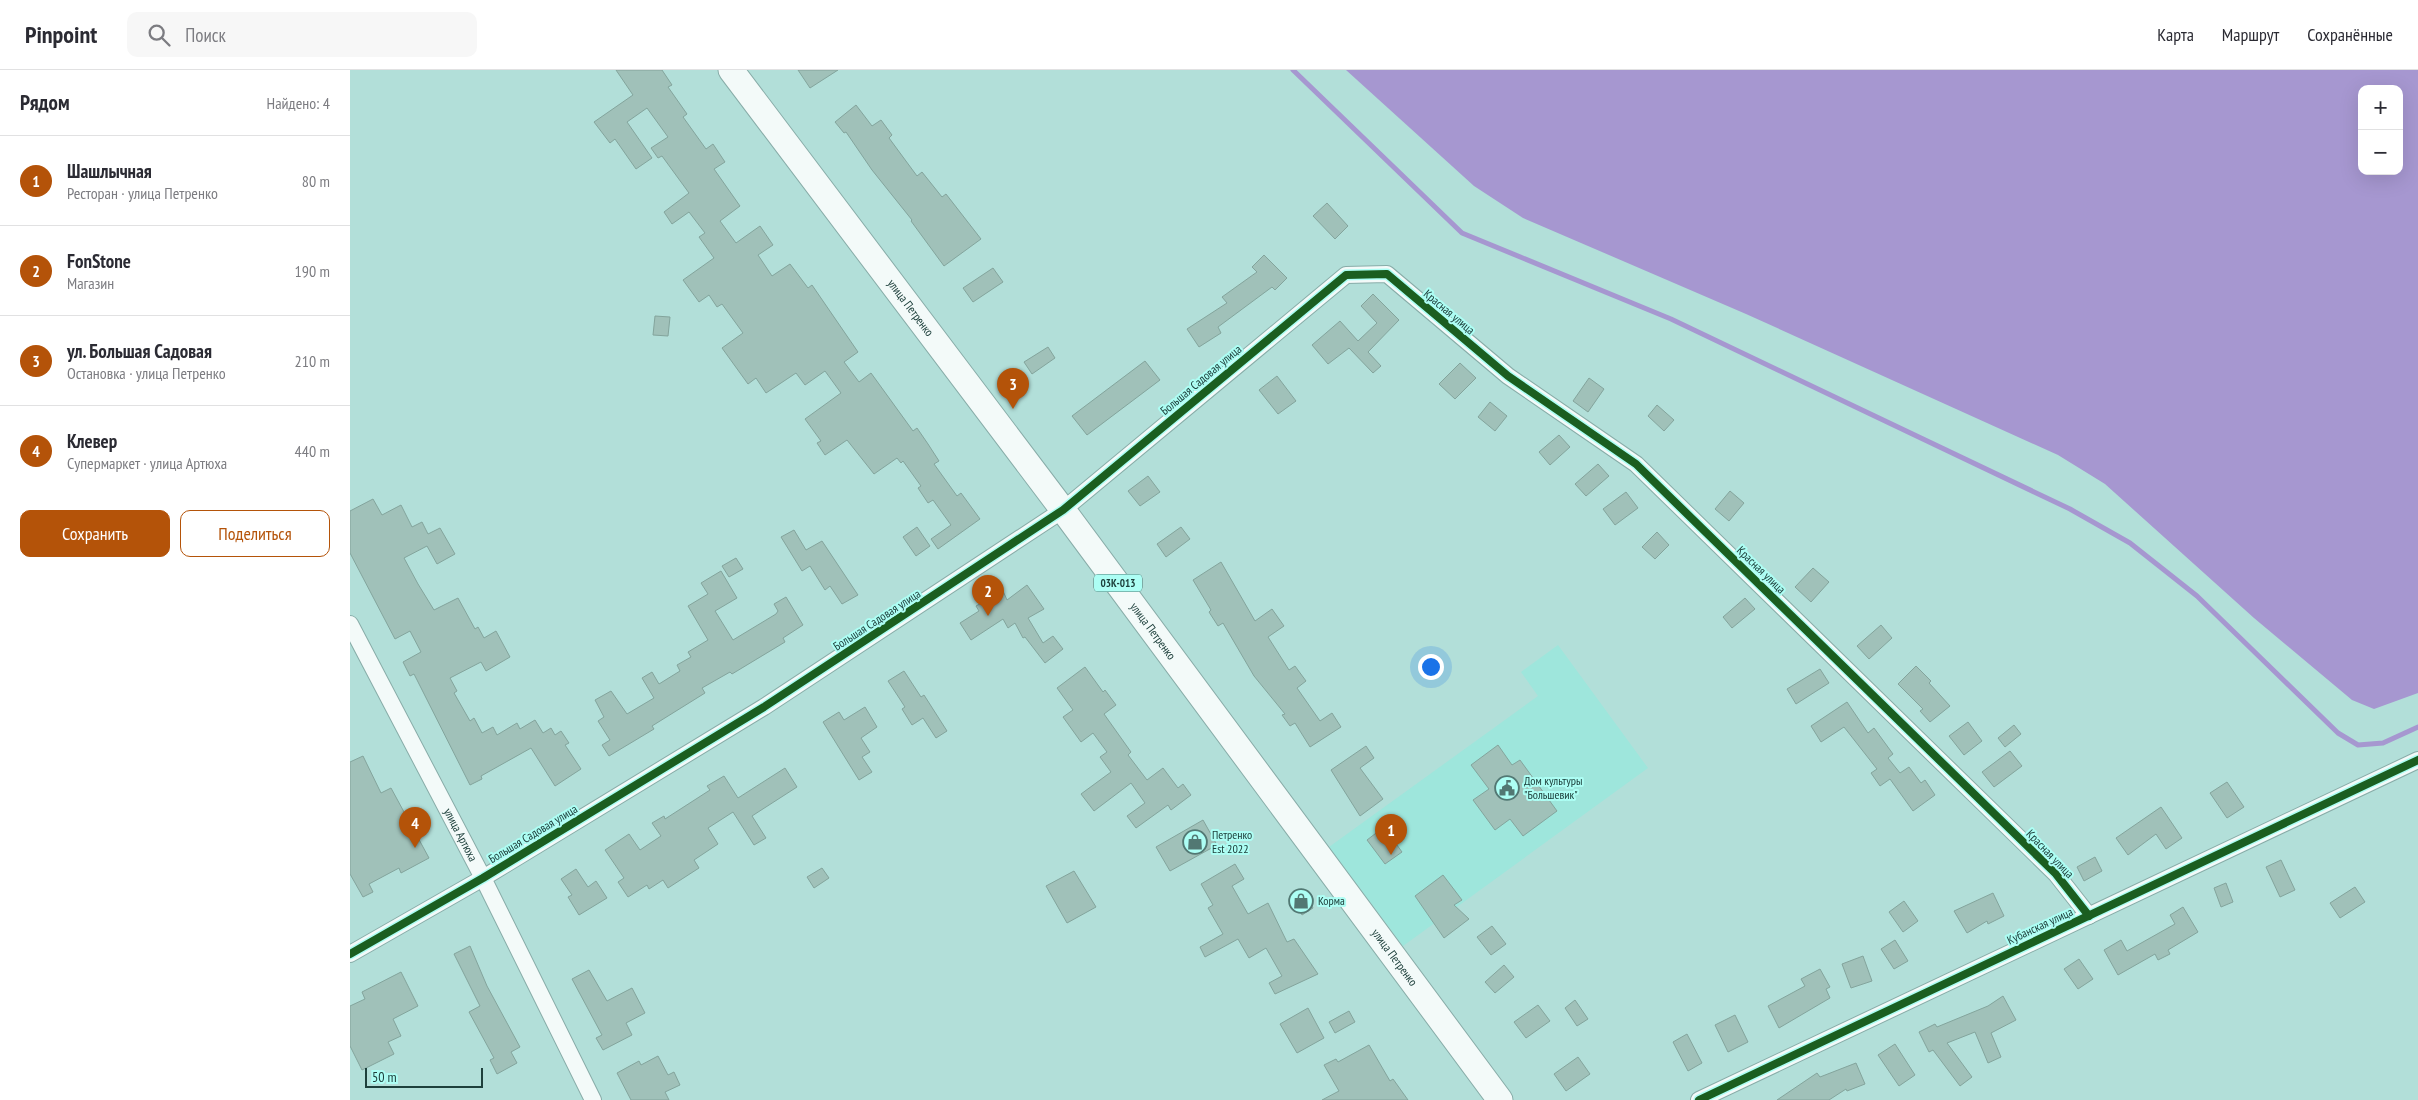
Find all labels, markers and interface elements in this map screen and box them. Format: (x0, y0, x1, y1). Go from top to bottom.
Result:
search box (127, 12, 477, 57)
text: Pinpoint (25, 19, 97, 50)
icon: search (145, 21, 173, 49)
text: Поиск (185, 23, 226, 47)
text: Карта (2157, 23, 2194, 46)
text: Маршрут (2222, 23, 2279, 46)
text: Сохранённые (2307, 23, 2393, 46)
map controls (2358, 85, 2403, 175)
button: + (2358, 85, 2403, 130)
text: Рядом (20, 89, 70, 116)
text: Найдено: 4 (267, 93, 330, 113)
button: − (2358, 130, 2403, 175)
text: Шашлычная (67, 159, 152, 183)
text: 1 (32, 171, 40, 191)
text: 80 m (302, 171, 330, 191)
text: Ресторан · улица Петренко (67, 183, 218, 203)
text: FonStone (67, 249, 131, 273)
text: 2 (32, 261, 40, 281)
text: 190 m (295, 261, 330, 281)
text: Магазин (67, 273, 114, 293)
street label: улица Петренко (885, 276, 937, 339)
street label: Красная улица (1421, 286, 1478, 337)
text: ул. Большая Садовая (67, 339, 212, 363)
street label: Большая Садовая улица (1157, 341, 1244, 418)
text: 3 (32, 351, 40, 371)
text: 210 m (295, 351, 330, 371)
text: Остановка · улица Петренко (67, 363, 226, 383)
pin: 3 (997, 368, 1029, 409)
text: Клевер (67, 429, 117, 453)
text: 4 (32, 441, 40, 461)
text: 440 m (295, 441, 330, 461)
text: Супермаркет · улица Артюха (67, 453, 227, 473)
button: Сохранить (20, 510, 170, 557)
button: Поделиться (180, 510, 330, 557)
street label: Красная улица (1734, 543, 1789, 597)
road number: 03К-013 (1094, 574, 1142, 592)
pin: 2 (972, 575, 1004, 616)
street label: Большая Садовая улица (830, 586, 923, 653)
street label: улица Петренко (1127, 599, 1179, 662)
your location (1418, 654, 1444, 680)
place label: Дом культуры "Большевик" (1524, 773, 1582, 802)
public building icon: Дом культуры "Большевик" (1494, 775, 1520, 801)
street label: Большая Садовая улица (486, 801, 580, 866)
street label: улица Артюха (441, 805, 481, 864)
pin: 4 (399, 807, 431, 848)
pin: 1 (1375, 814, 1407, 855)
street label: Красная улица (2023, 826, 2077, 881)
place label: Петренко Est 2022 (1212, 827, 1252, 856)
shop icon: Петренко Est 2022 (1182, 829, 1208, 855)
shop icon: Корма (1288, 888, 1314, 914)
place label: Корма (1318, 893, 1345, 908)
street label: Кубанская улица (2004, 904, 2075, 947)
street label: улица Петренко (1369, 926, 1421, 989)
scale bar (365, 1065, 482, 1088)
text: 50 m (372, 1068, 397, 1086)

